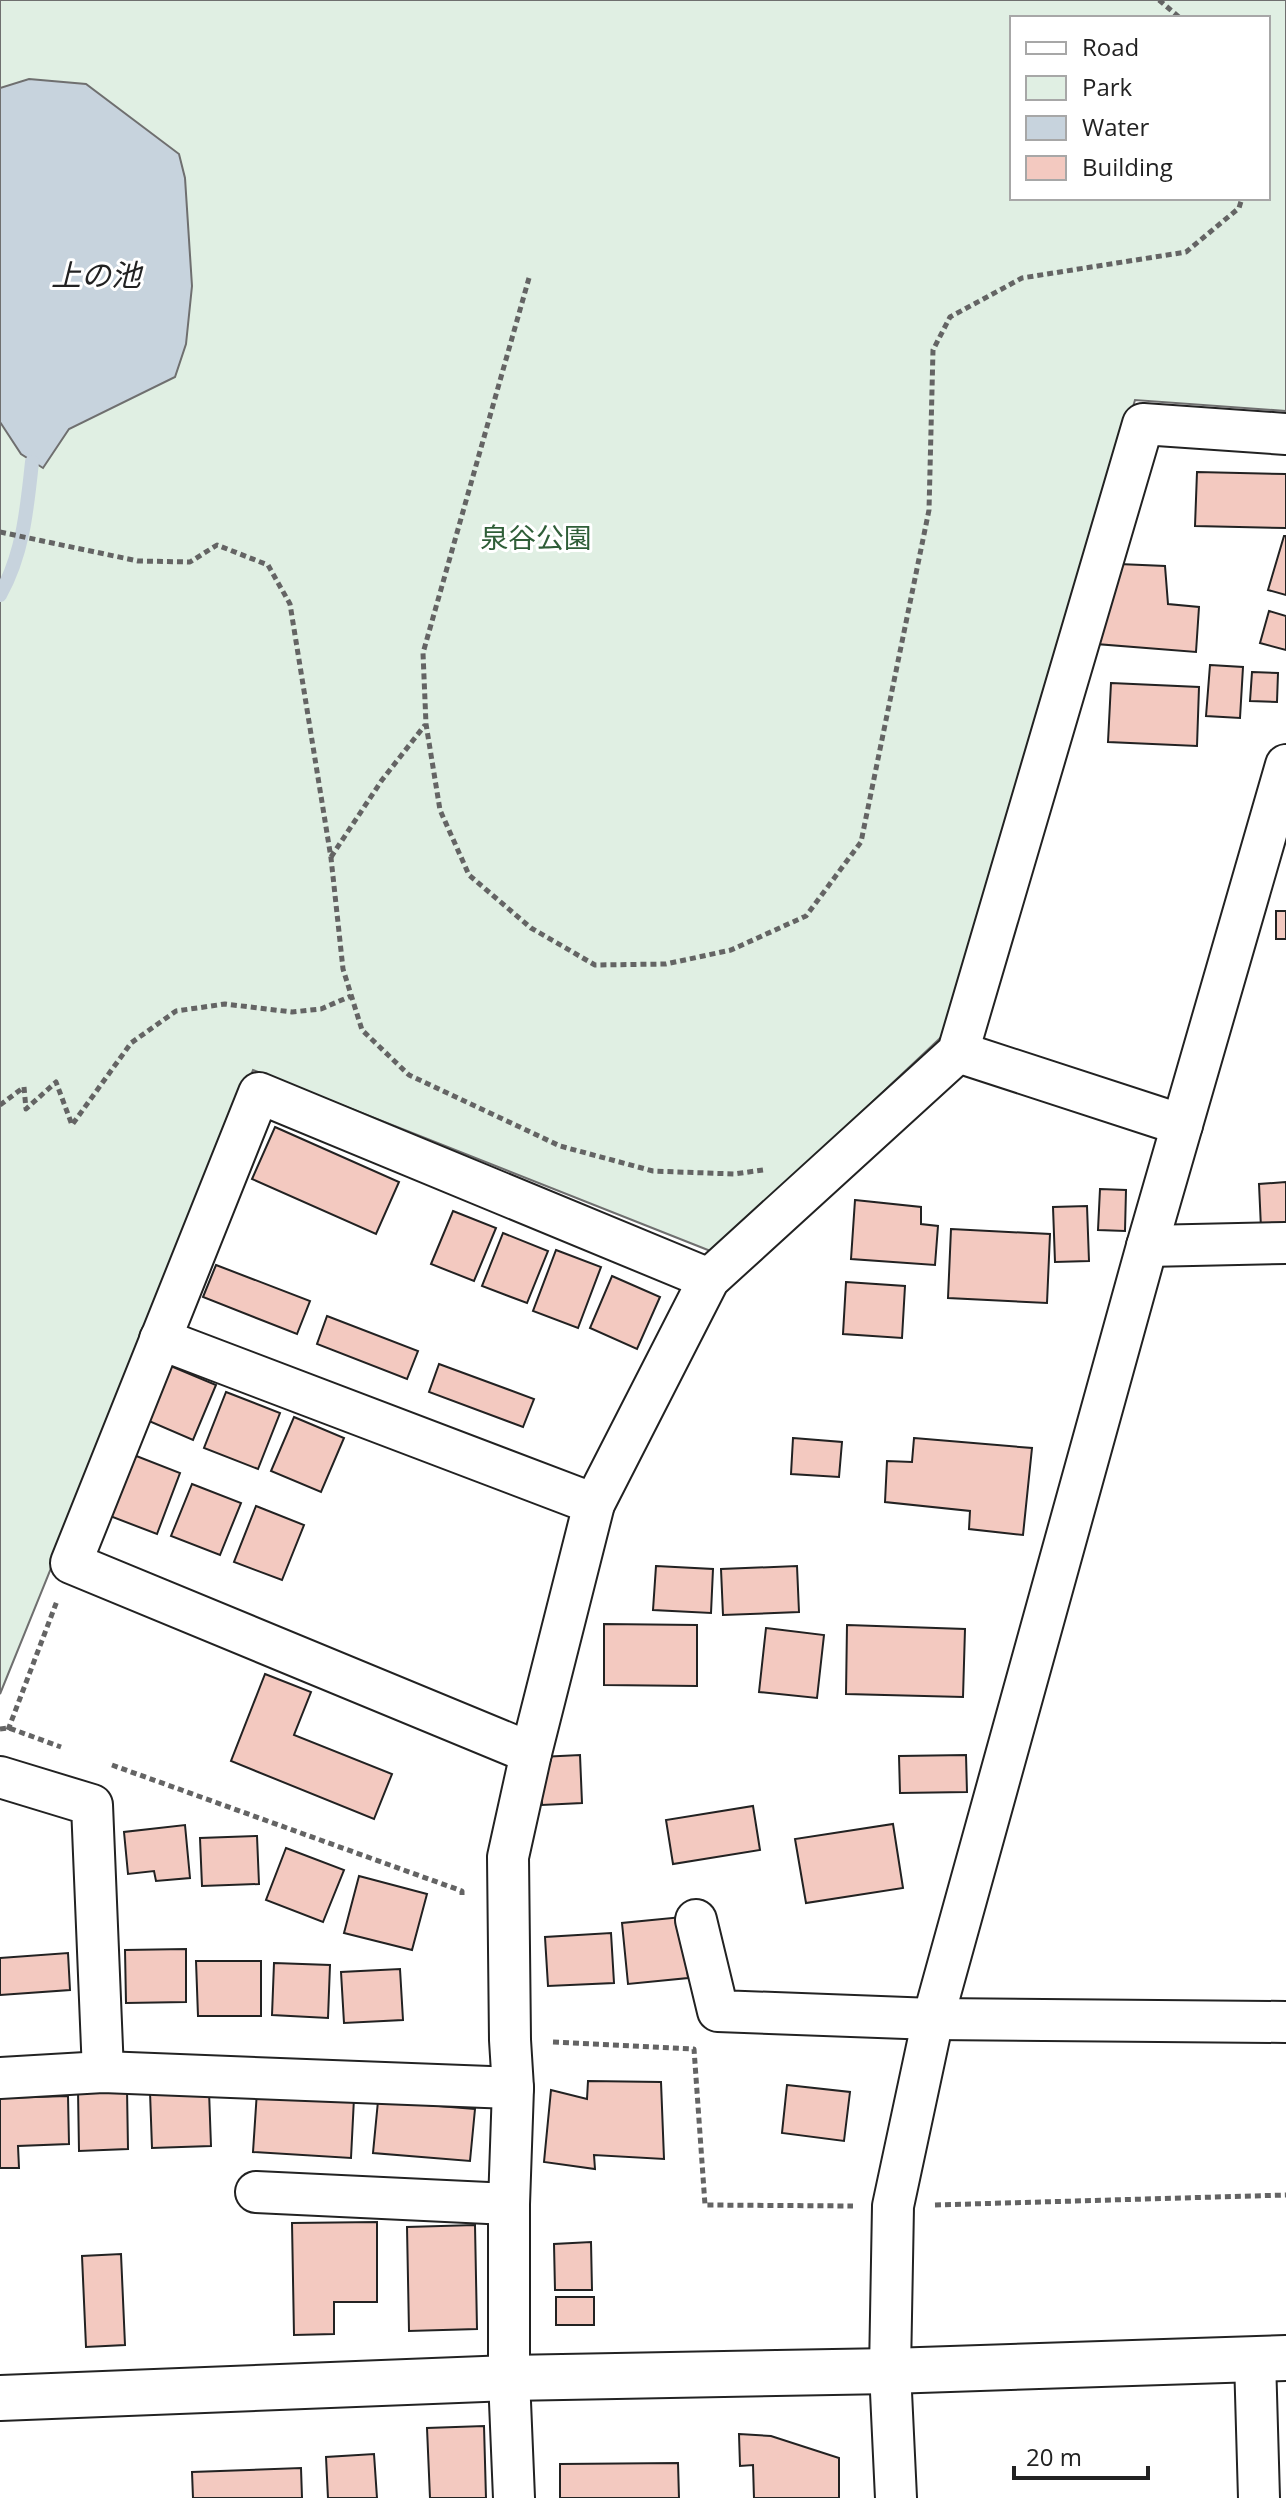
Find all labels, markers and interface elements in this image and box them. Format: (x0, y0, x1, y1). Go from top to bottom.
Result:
legend (1010, 16, 1270, 200)
text: Road (1082, 30, 1139, 63)
text: Park (1082, 70, 1133, 103)
text: Water (1082, 110, 1150, 143)
text: Building (1082, 150, 1173, 183)
water label: 上の池 (51, 254, 144, 295)
park label: 泉谷公園 (480, 518, 592, 556)
scale bar (1014, 2430, 1148, 2480)
text: 20 m (1026, 2440, 1082, 2473)

